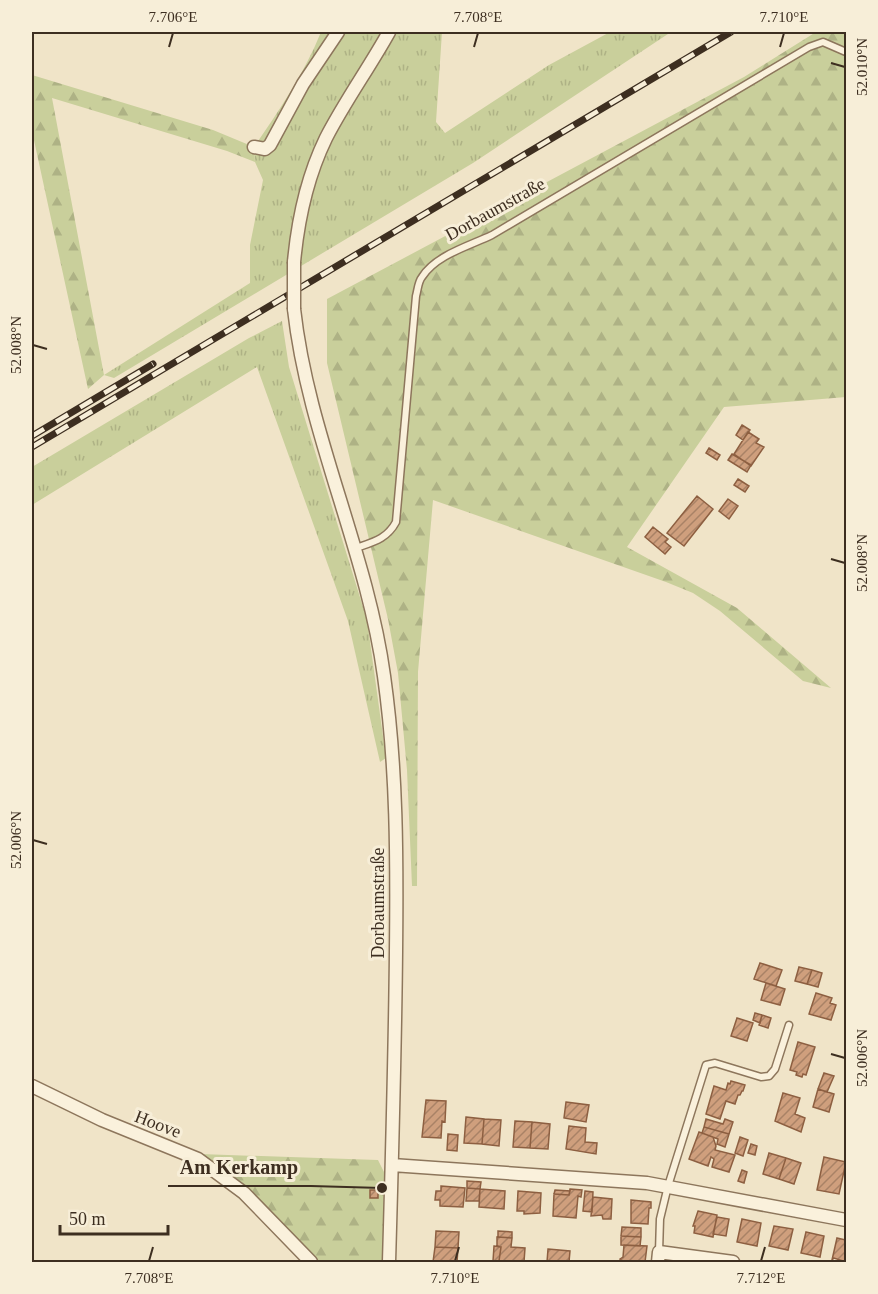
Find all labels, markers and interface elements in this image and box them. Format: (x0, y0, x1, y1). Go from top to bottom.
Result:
text: 7.706°E (149, 9, 197, 25)
text: 7.708°E (454, 9, 502, 25)
text: 7.710°E (760, 9, 808, 25)
text: 52.010°N (854, 38, 870, 96)
street label: Dorbaumstraße (442, 173, 548, 245)
text: 52.008°N (8, 316, 24, 374)
text: 52.008°N (854, 534, 870, 592)
text: 52.006°N (8, 811, 24, 869)
street label: Dorbaumstraße (368, 848, 388, 958)
text: 52.006°N (854, 1029, 870, 1087)
street label: Hoove (132, 1106, 184, 1142)
callout: Am Kerkamp (168, 1148, 311, 1186)
text: Am Kerkamp (180, 1156, 298, 1179)
scale bar (60, 1198, 168, 1236)
text: 50 m (69, 1209, 106, 1229)
text: 7.708°E (125, 1270, 173, 1286)
text: 7.710°E (431, 1270, 479, 1286)
text: 7.712°E (737, 1270, 785, 1286)

